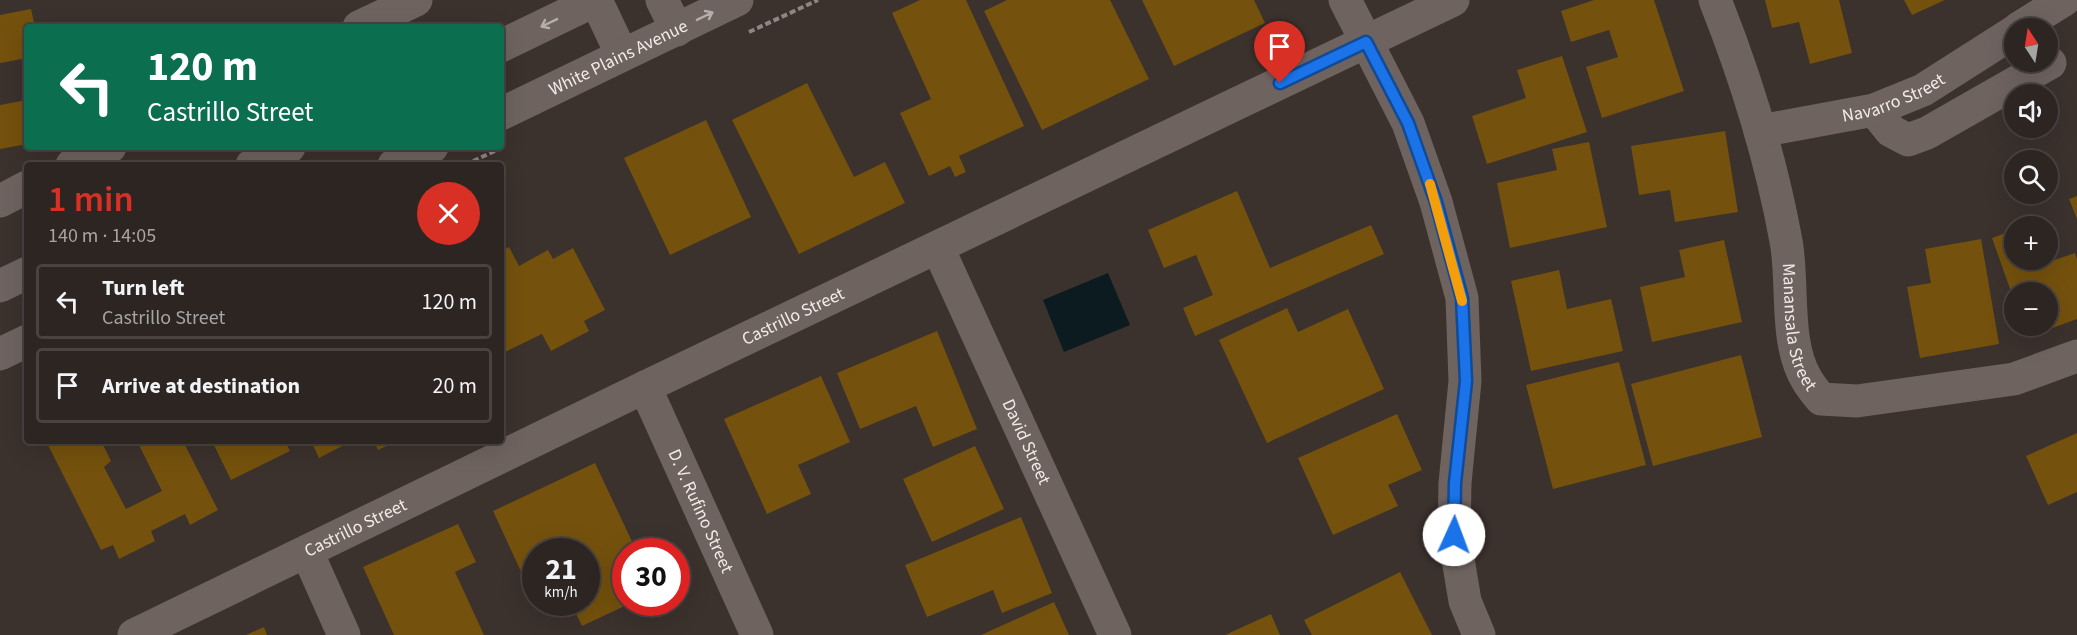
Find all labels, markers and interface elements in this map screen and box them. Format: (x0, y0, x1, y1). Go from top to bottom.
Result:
one-way arrow (696, 9, 714, 21)
street label: White Plains Avenue (544, 13, 692, 102)
one-way arrow (540, 17, 558, 29)
north arrow (2004, 18, 2058, 72)
map controls (2004, 18, 2058, 336)
pin (1254, 21, 1305, 83)
icon: arrive (1263, 30, 1296, 63)
text: 120 m (147, 37, 258, 97)
icon: left (48, 48, 126, 126)
street label: Navarro Street (1840, 67, 1950, 128)
button: sound (2004, 84, 2058, 138)
text: Castrillo Street (147, 93, 313, 132)
button: search (2004, 150, 2058, 204)
text: 1 min (48, 174, 134, 225)
button: close (417, 182, 480, 245)
button: + (2004, 216, 2058, 270)
text: 140 m · 14:05 (48, 222, 156, 250)
street label: Manansala Street (1776, 262, 1823, 396)
text: Turn left (102, 272, 184, 304)
street label: Castrillo Street (737, 281, 848, 351)
button: − (2004, 282, 2058, 336)
icon: left (51, 285, 84, 318)
text: 120 m (422, 286, 477, 318)
text: Castrillo Street (102, 304, 225, 332)
icon: arrive (51, 369, 84, 402)
text: Arrive at destination (102, 370, 300, 402)
text: 20 m (432, 370, 477, 402)
street label: David Street (996, 395, 1057, 489)
street label: D. V. Rufino Street (662, 445, 740, 577)
street label: Castrillo Street (300, 492, 411, 563)
position arrow (1422, 503, 1486, 567)
speed limit sign: 30 (612, 538, 690, 616)
text: 21 (545, 548, 577, 591)
text: km/h (544, 582, 578, 603)

